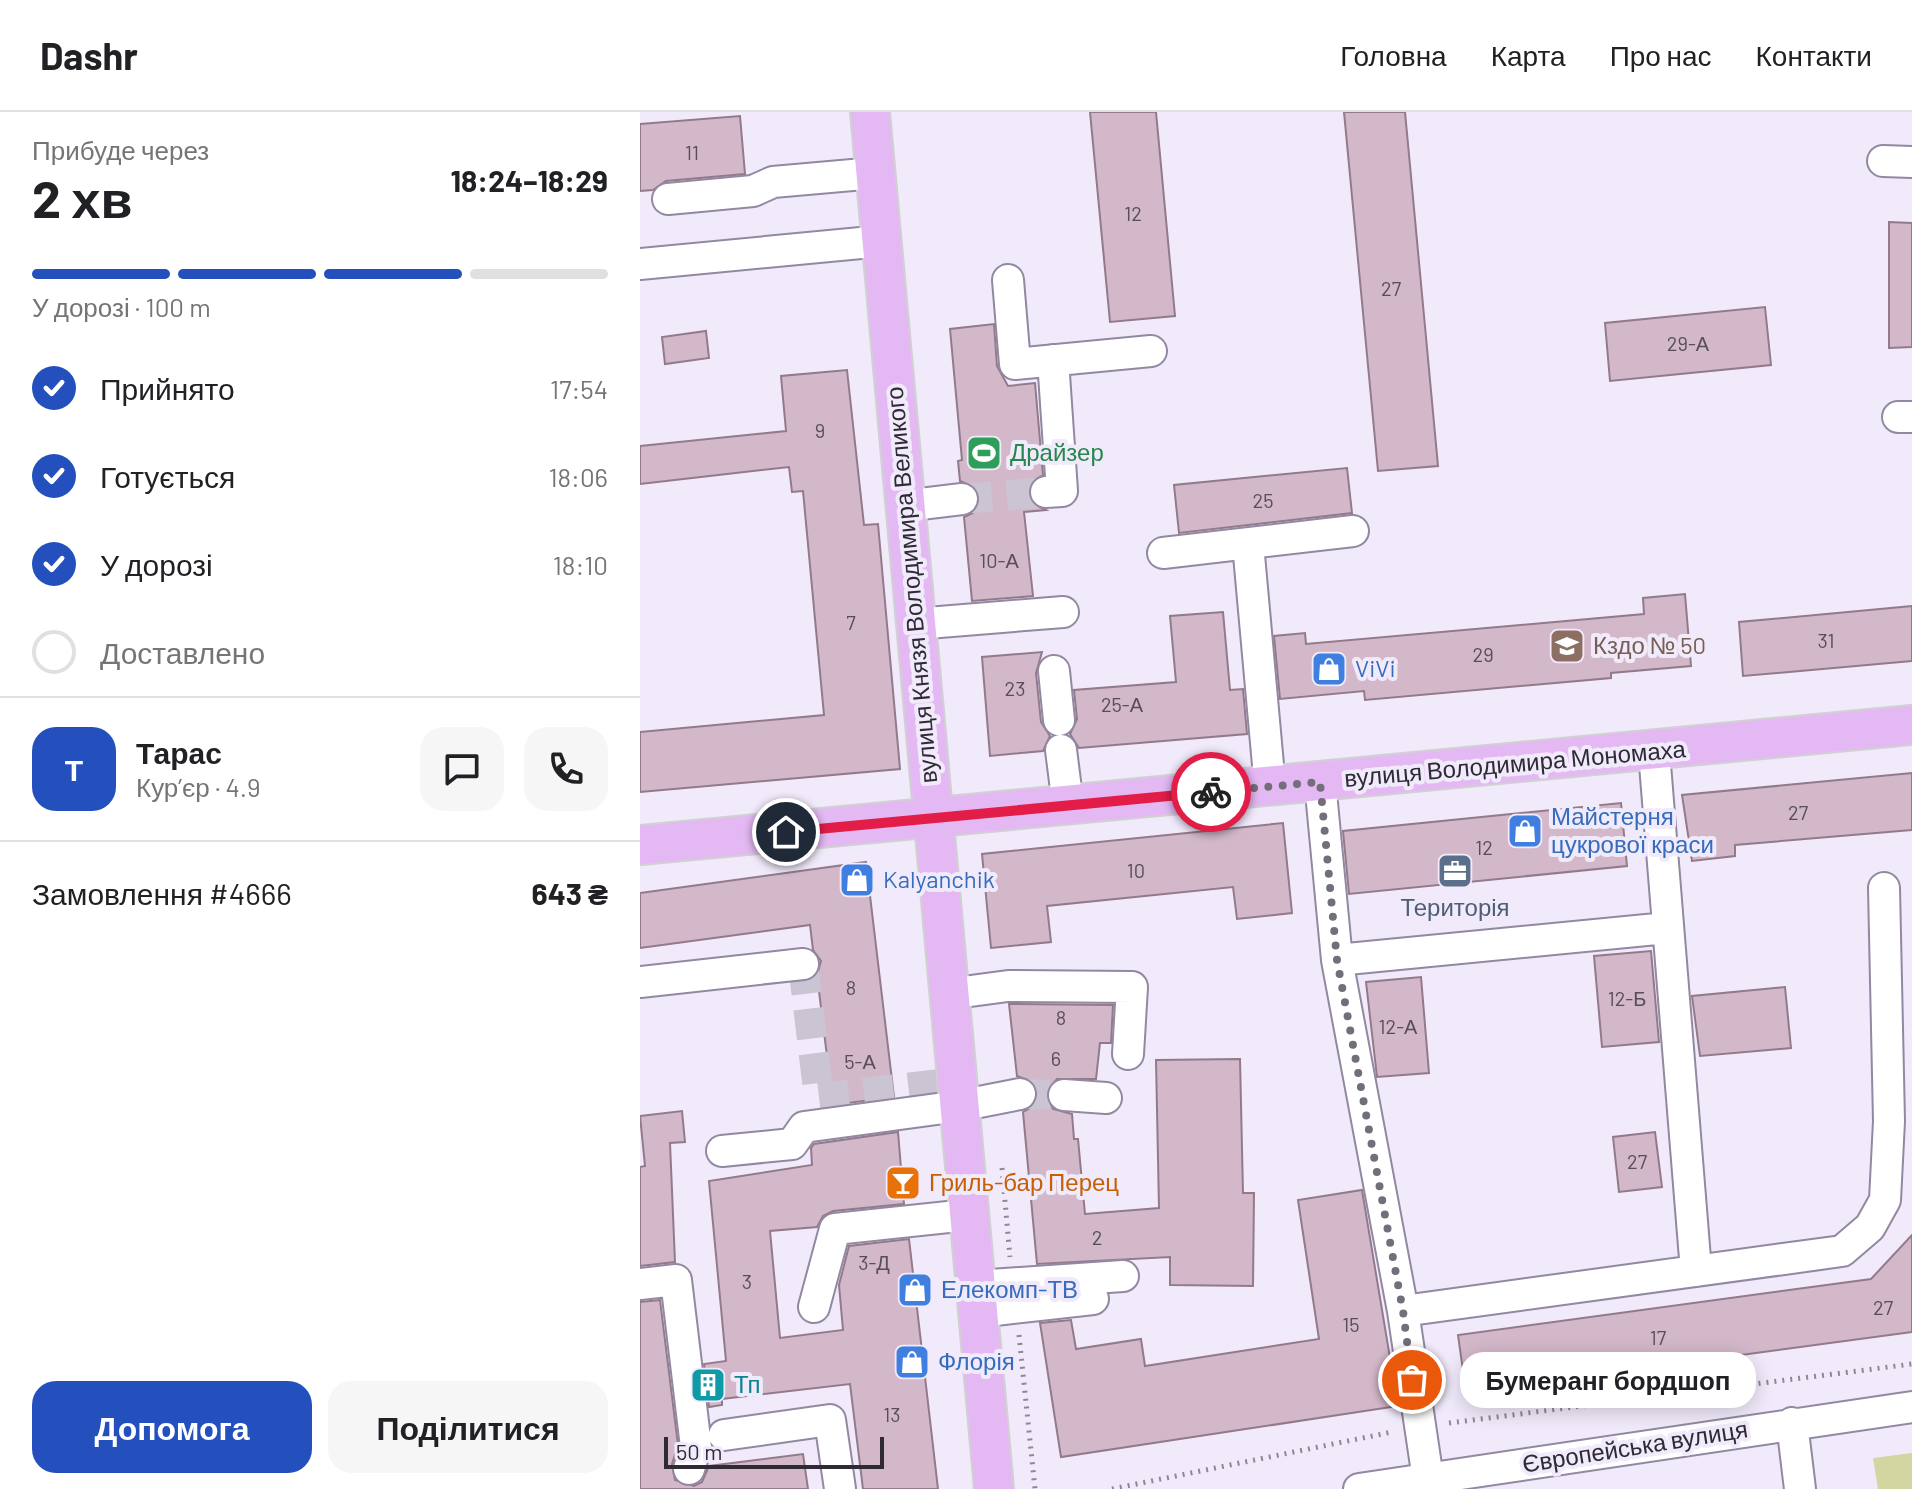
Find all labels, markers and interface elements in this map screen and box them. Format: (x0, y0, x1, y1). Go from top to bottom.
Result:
text: Dashr (40, 32, 138, 78)
text: Головна (1340, 38, 1447, 72)
text: Карта (1491, 38, 1566, 72)
text: Про нас (1610, 38, 1712, 72)
text: Контакти (1756, 38, 1872, 72)
text: Прибуде через (32, 134, 209, 165)
house number: 11 (685, 140, 699, 164)
text: 18:24–18:29 (451, 162, 608, 198)
text: 2 хв (32, 166, 132, 228)
house number: 12 (1124, 201, 1142, 225)
house number: 27 (1381, 276, 1402, 300)
text: У дорозі · 100 m (32, 291, 211, 322)
house number: 29-А (1667, 331, 1710, 355)
icon: check (32, 366, 76, 410)
text: Прийнято (100, 370, 235, 406)
text: 17:54 (550, 373, 608, 404)
street label: вулиця Князя Володимира Великого (879, 386, 942, 785)
house number: 9 (815, 418, 825, 442)
sports icon: Драйзер (965, 434, 1003, 472)
place label: Драйзер (1010, 437, 1104, 466)
icon: check (32, 454, 76, 498)
text: Готується (100, 458, 235, 494)
text: 18:06 (548, 461, 608, 492)
house number: 25 (1253, 488, 1274, 512)
icon: check (32, 542, 76, 586)
text: У дорозі (100, 546, 213, 582)
house number: 10-А (979, 548, 1019, 572)
text: 18:10 (553, 549, 608, 580)
house number: 7 (846, 610, 856, 634)
school or university icon: Кздо № 50 (1548, 627, 1586, 665)
house number: 31 (1817, 628, 1835, 652)
place label: Кздо № 50 (1593, 630, 1706, 659)
text: Доставлено (100, 634, 265, 670)
house number: 29 (1472, 642, 1494, 666)
shop icon: ViVi (1310, 650, 1348, 688)
place label: ViVi (1355, 653, 1396, 682)
house number: 23 (1005, 676, 1025, 700)
house number: 25-А (1101, 692, 1144, 716)
button: chat (420, 727, 504, 811)
button: phone (524, 727, 608, 811)
street label: вулиця Володимира Мономаха (1343, 733, 1687, 792)
text: Тарас (136, 734, 222, 770)
text: Т (65, 751, 83, 787)
courier (1171, 752, 1251, 832)
icon: bike (1189, 770, 1233, 814)
text: Кур’єр · 4.9 (136, 771, 261, 802)
pin (752, 798, 820, 866)
house number: 27 (1788, 800, 1809, 824)
place label: Майстерня цукрової краси (1551, 801, 1714, 858)
icon: home (764, 810, 808, 854)
shop icon: Майстерня цукрової краси (1506, 812, 1544, 850)
house number: 12 (1475, 835, 1493, 859)
office icon: Територія (1436, 852, 1474, 890)
house number: 10 (1127, 858, 1145, 882)
shop icon: Kalyanchik (838, 861, 876, 899)
place label: Kalyanchik (883, 864, 995, 893)
text: Замовлення #4666 (32, 875, 292, 911)
text: 643 ₴ (532, 875, 608, 911)
place label: Територія (1400, 892, 1510, 921)
house number: 8 (846, 975, 856, 999)
house number: 12-Б (1608, 986, 1646, 1010)
house number: 8 (1056, 1005, 1066, 1029)
house number: 12-А (1379, 1014, 1418, 1038)
house number: 6 (1051, 1046, 1061, 1070)
house number: 5-А (844, 1049, 876, 1073)
house number: 27 (1627, 1149, 1648, 1173)
bar icon: Гриль-бар Перец (884, 1164, 922, 1202)
place label: Гриль-бар Перец (929, 1167, 1119, 1196)
house number: 2 (1092, 1225, 1102, 1249)
house number: 3-Д (858, 1250, 890, 1274)
house number: 3 (742, 1269, 752, 1293)
shop icon: Елекомп-ТВ (896, 1271, 934, 1309)
place label: Елекомп-ТВ (941, 1274, 1078, 1303)
house number: 27 (1873, 1295, 1894, 1319)
house number: 15 (1342, 1312, 1360, 1336)
house number: 17 (1650, 1325, 1667, 1349)
shop icon: Флорія (893, 1343, 931, 1381)
place label: Флорія (938, 1346, 1015, 1375)
pin (1378, 1346, 1446, 1414)
callout: Бумеранг бордшоп (1460, 1352, 1756, 1408)
icon: bag (1390, 1358, 1434, 1402)
text: Бумеранг бордшоп (1485, 1364, 1731, 1395)
building icon: Тп (689, 1366, 727, 1404)
place label: Тп (734, 1369, 761, 1398)
button: Допомога (32, 1381, 312, 1473)
button: Поділитися (328, 1381, 608, 1473)
house number: 13 (883, 1402, 901, 1426)
street label: Європейська вулиця (1520, 1413, 1750, 1478)
scale bar (664, 1433, 884, 1469)
text: 50 m (676, 1438, 722, 1464)

